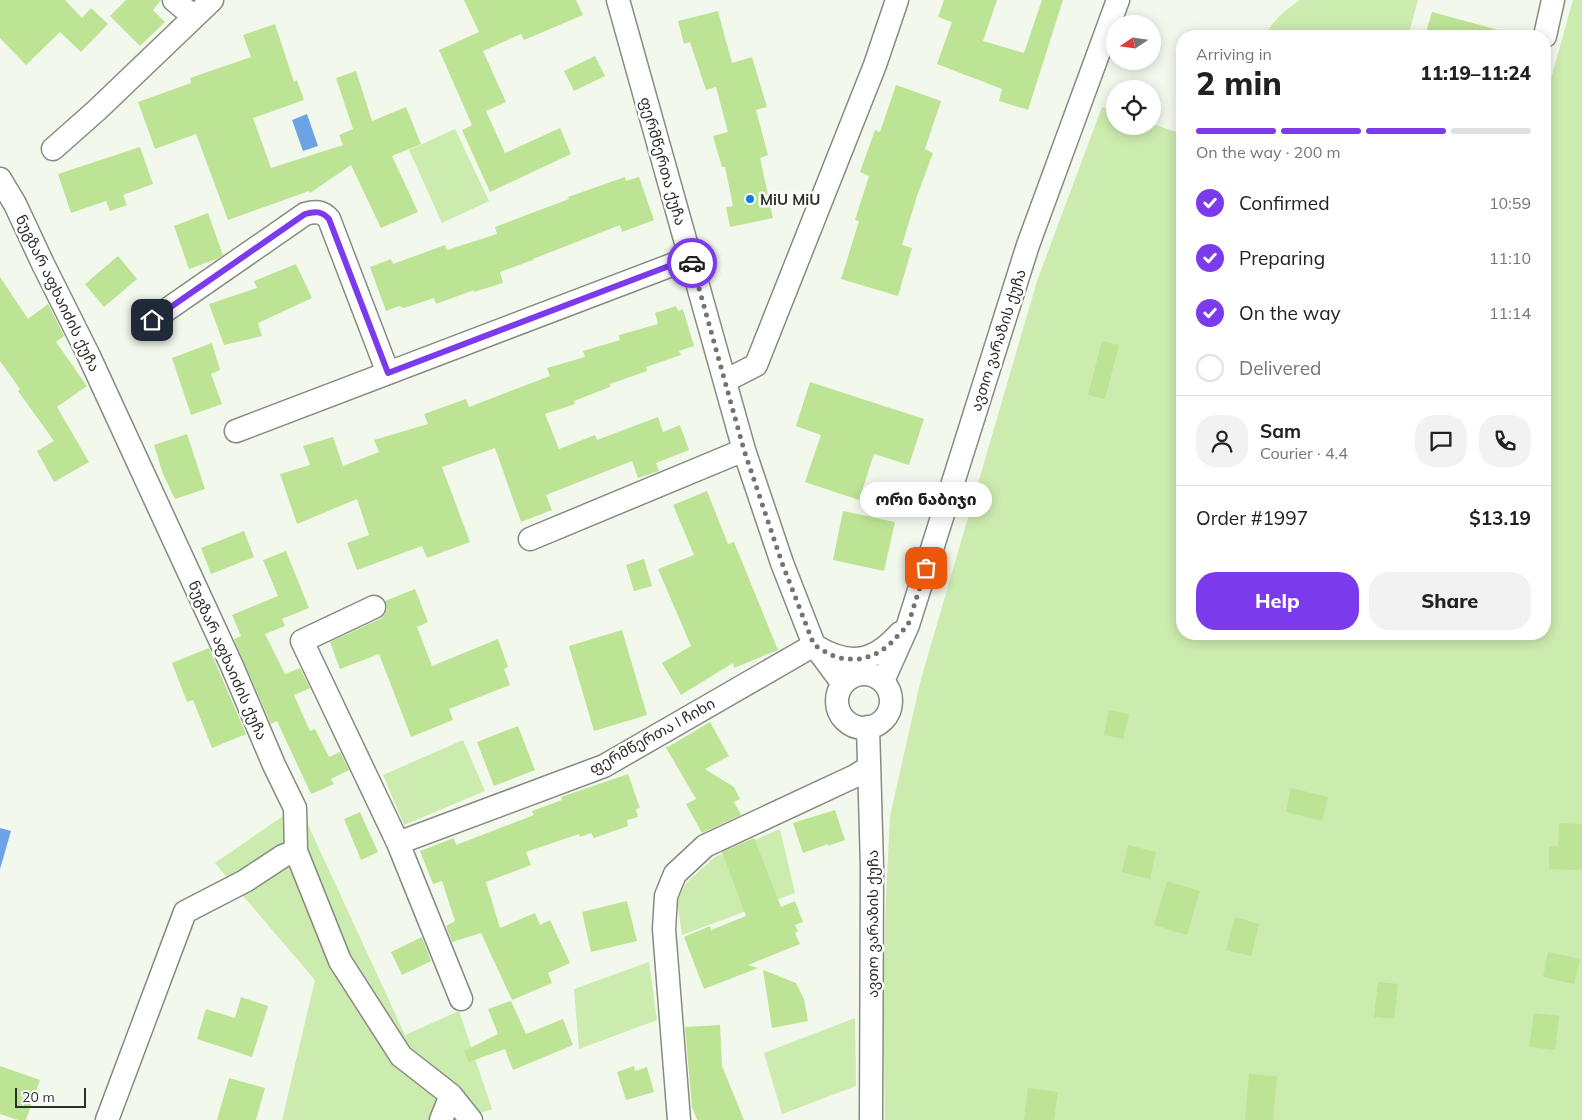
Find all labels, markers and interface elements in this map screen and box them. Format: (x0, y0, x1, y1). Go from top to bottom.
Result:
north arrow (1106, 15, 1161, 70)
map controls (1106, 15, 1161, 135)
text: Arriving in (1196, 44, 1272, 64)
text: 11:19–11:24 (1420, 61, 1531, 85)
text: 2 min (1196, 63, 1282, 103)
button: locate (1106, 80, 1161, 135)
street label: ფერმწერთა ქუჩა (636, 95, 690, 227)
text: On the way · 200 m (1196, 142, 1341, 162)
icon: check (1196, 189, 1224, 217)
place label: MiU MiU (760, 190, 820, 209)
text: Confirmed (1239, 191, 1330, 215)
marker: MiU MiU (744, 193, 756, 205)
text: 10:59 (1489, 193, 1531, 213)
street label: ნუგზარ აფხაიძის ქუჩა (12, 211, 104, 375)
courier (667, 238, 717, 288)
icon: check (1196, 244, 1224, 272)
text: Preparing (1239, 246, 1325, 270)
text: 11:10 (1489, 248, 1531, 268)
icon: car (678, 249, 706, 277)
street label: ავთო ვარაზის ქუჩა (966, 267, 1030, 413)
pin (131, 299, 173, 341)
icon: check (1196, 299, 1224, 327)
text: On the way (1239, 301, 1341, 325)
text: 11:14 (1489, 303, 1531, 323)
icon: home (138, 306, 166, 334)
text: Delivered (1239, 356, 1321, 380)
button: person (1196, 415, 1248, 467)
button: chat (1415, 415, 1467, 467)
button: phone (1479, 415, 1531, 467)
text: Sam (1260, 419, 1301, 443)
text: Courier · 4.4 (1260, 443, 1348, 463)
callout: ორი ნაბიჯი (860, 483, 992, 518)
text: ორი ნაბიჯი (876, 489, 976, 509)
text: Order #1997 (1196, 506, 1308, 530)
text: $13.19 (1469, 506, 1531, 530)
pin (905, 547, 947, 589)
icon: bag (912, 554, 940, 582)
button: Help (1196, 572, 1359, 630)
button: Share (1369, 572, 1531, 630)
street label: ნუგზარ აფხაიძის ქუჩა (184, 577, 272, 743)
street label: ფერმწერთა I ჩიხი (586, 694, 718, 778)
street label: ავთო ვარაზის ქუჩა (863, 850, 882, 998)
scale bar (15, 1085, 86, 1108)
text: 20 m (22, 1088, 55, 1106)

